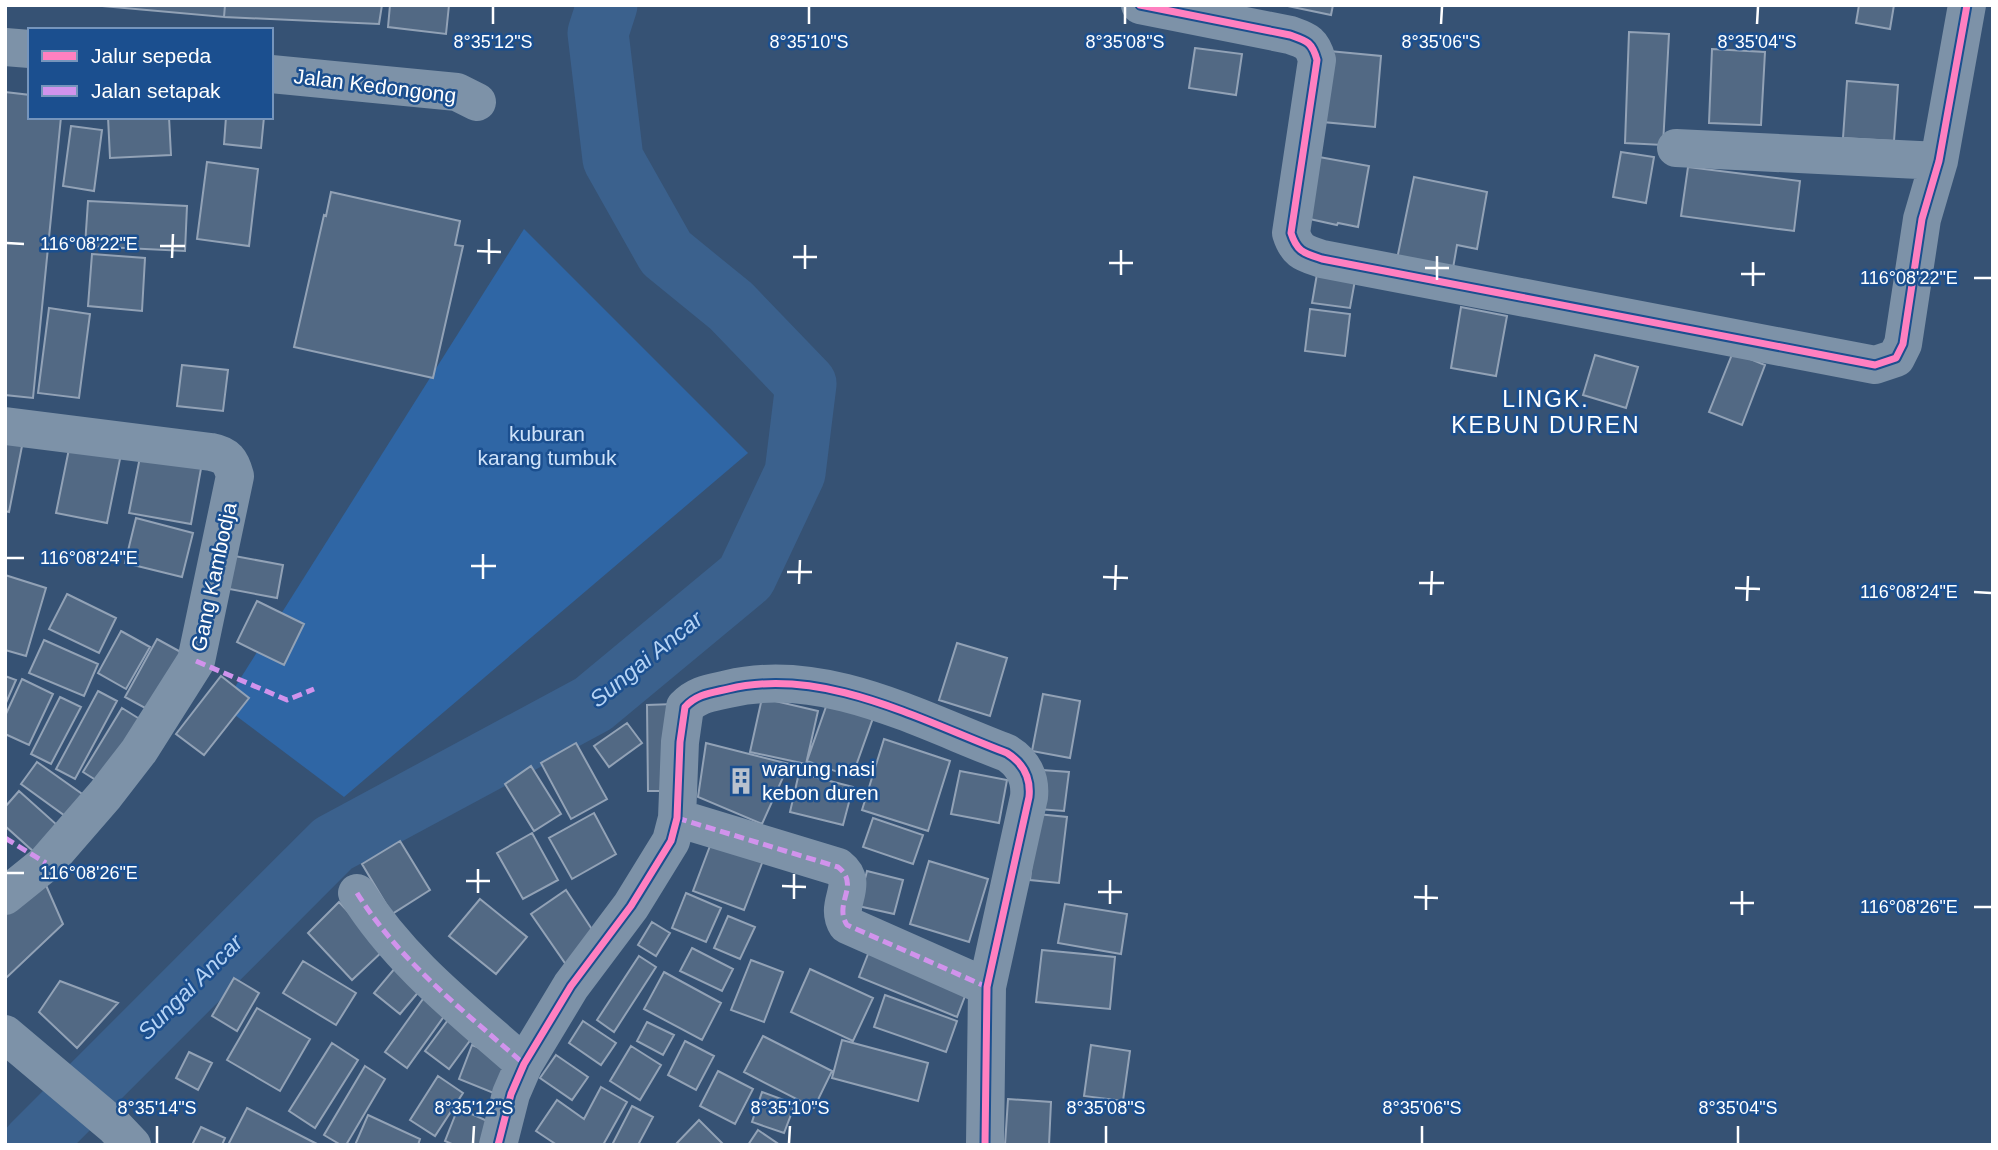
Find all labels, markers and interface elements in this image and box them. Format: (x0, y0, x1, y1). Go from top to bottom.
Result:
legend (28, 28, 273, 119)
text: 8°35'12"S (453, 32, 533, 52)
text: 8°35'10"S (769, 32, 849, 52)
text: 8°35'08"S (1085, 32, 1165, 52)
text: 8°35'06"S (1401, 32, 1481, 52)
text: 8°35'04"S (1717, 32, 1797, 52)
text: Jalur sepeda (91, 44, 212, 67)
street label: Jalan Kedongong (293, 64, 458, 107)
text: Jalan setapak (91, 79, 221, 102)
text: 116°08'22"E (40, 234, 138, 254)
text: 116°08'22"E (1860, 268, 1958, 288)
district label: LINGK. KEBUN DUREN (1451, 386, 1641, 438)
park label: kuburan karang tumbuk (478, 422, 617, 469)
street label: Gang Kambodja (186, 500, 241, 654)
text: 116°08'24"E (40, 548, 138, 568)
text: 116°08'24"E (1860, 582, 1958, 602)
water label: Sungai Ancar (584, 605, 709, 712)
place label: warung nasi kebon duren (761, 757, 879, 804)
building icon: warung nasi kebon duren (726, 766, 756, 796)
text: 116°08'26"E (40, 863, 138, 883)
text: 116°08'26"E (1860, 897, 1958, 917)
water label: Sungai Ancar (132, 928, 249, 1045)
text: 8°35'14"S (117, 1098, 197, 1118)
text: 8°35'12"S (434, 1098, 514, 1118)
text: 8°35'10"S (750, 1098, 830, 1118)
text: 8°35'08"S (1066, 1098, 1146, 1118)
text: 8°35'06"S (1382, 1098, 1462, 1118)
text: 8°35'04"S (1698, 1098, 1778, 1118)

